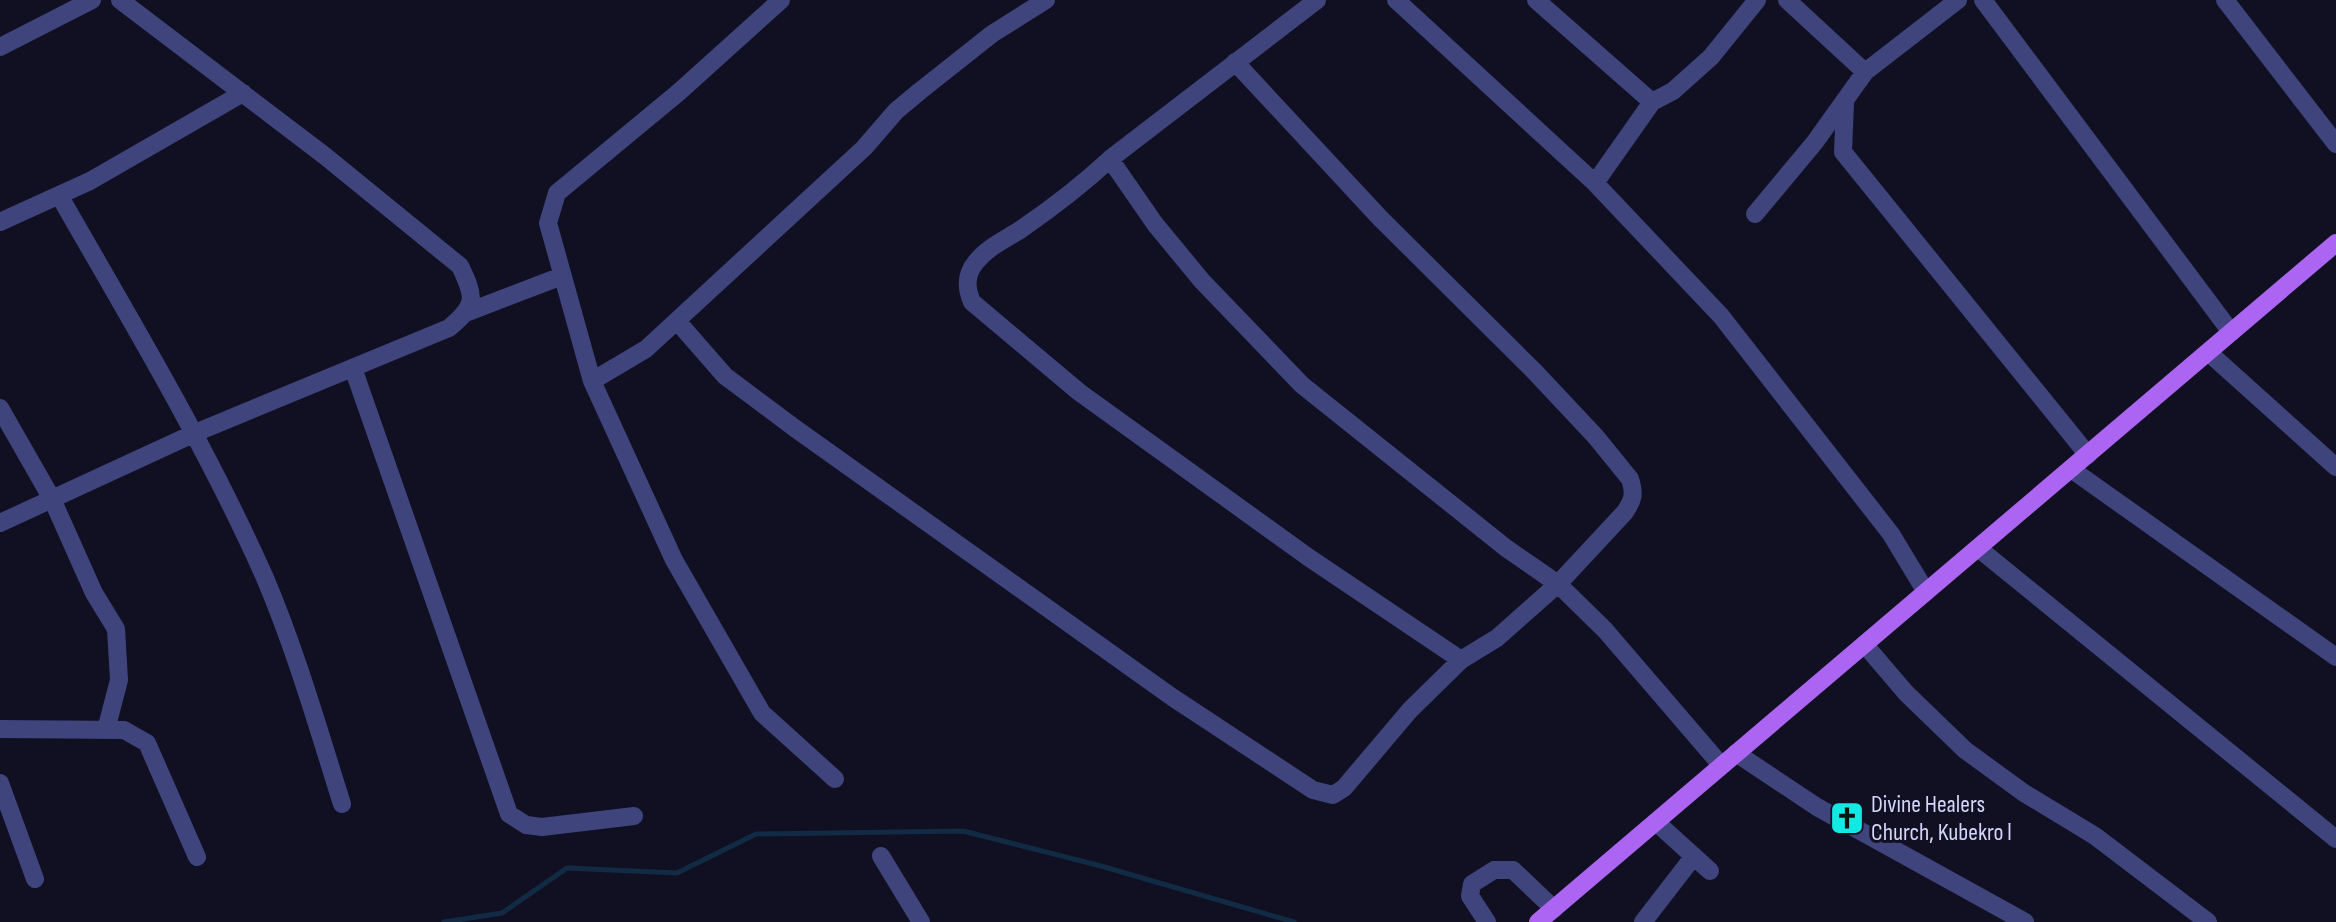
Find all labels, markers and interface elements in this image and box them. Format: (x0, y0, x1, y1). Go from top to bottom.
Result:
place label: Divine Healers Church, Kubekro l (1871, 790, 2012, 847)
church icon: Divine Healers Church, Kubekro l (1828, 799, 1866, 837)

